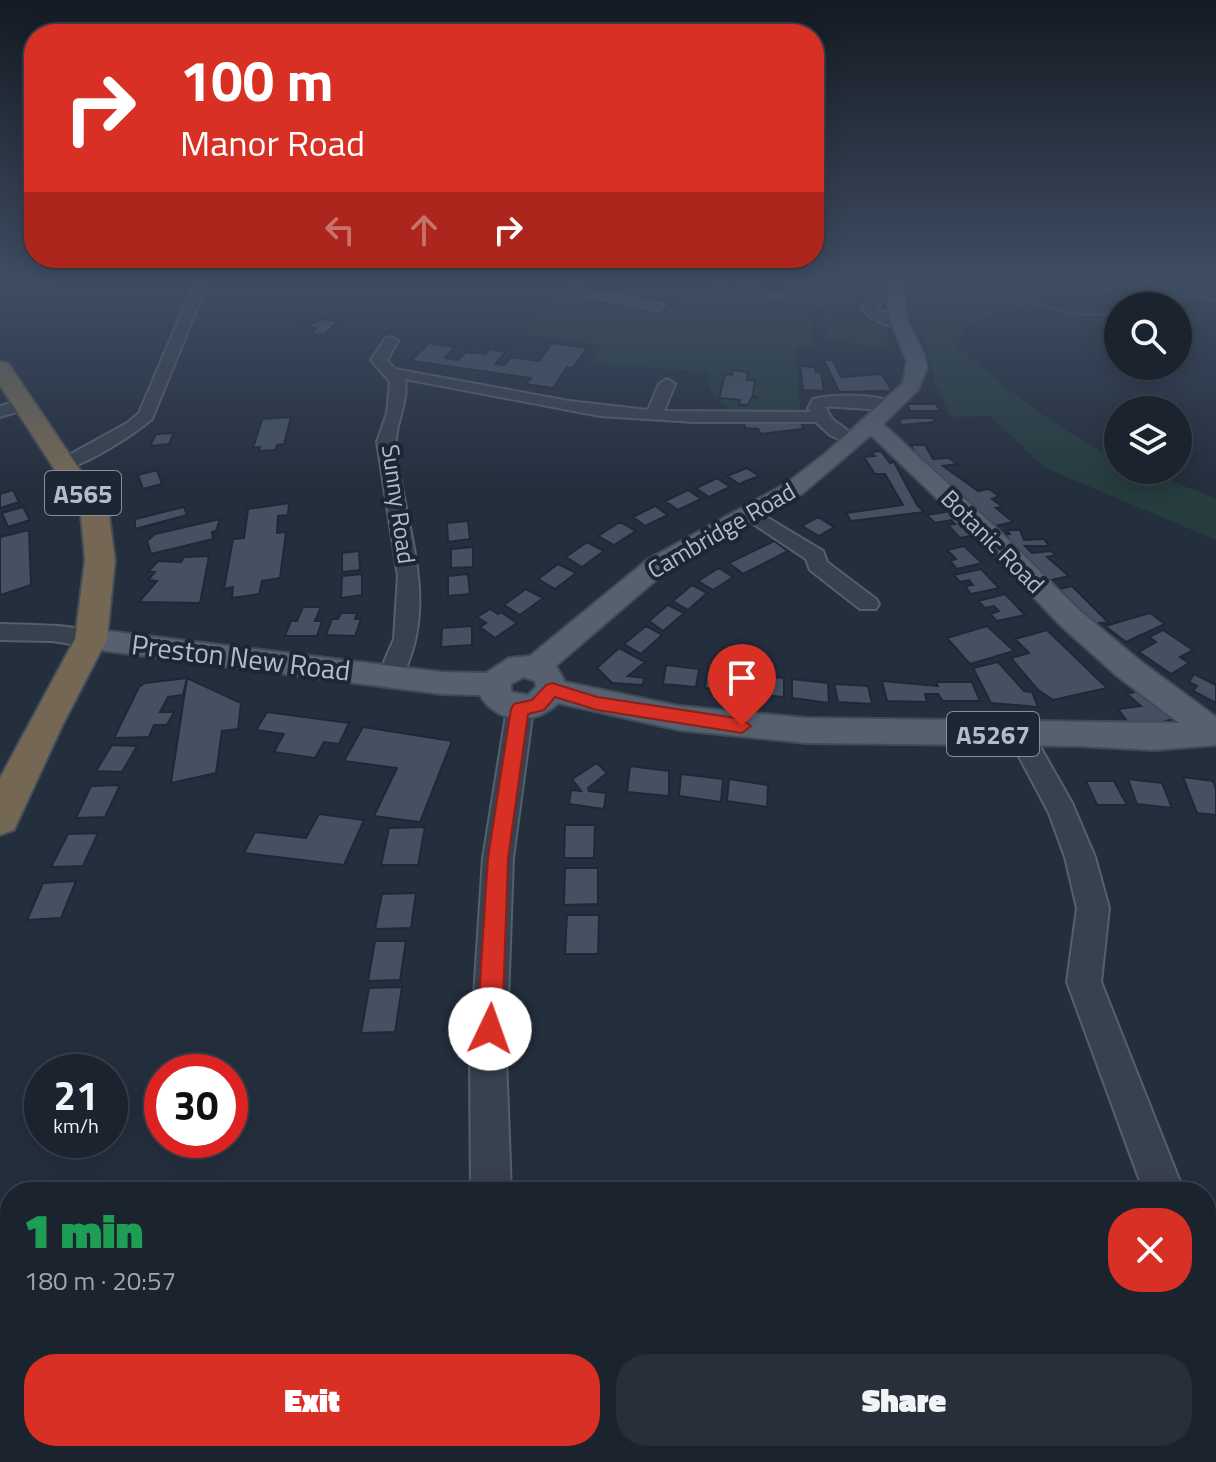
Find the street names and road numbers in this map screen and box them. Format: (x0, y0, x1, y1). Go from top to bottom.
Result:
street label: Sunny Road (373, 442, 425, 566)
road number: A565 (45, 471, 121, 515)
street label: Cambridge Road (640, 473, 802, 587)
street label: Botanic Road (933, 481, 1053, 601)
street label: Preston New Road (129, 622, 353, 692)
road number: A5267 (947, 712, 1039, 756)

